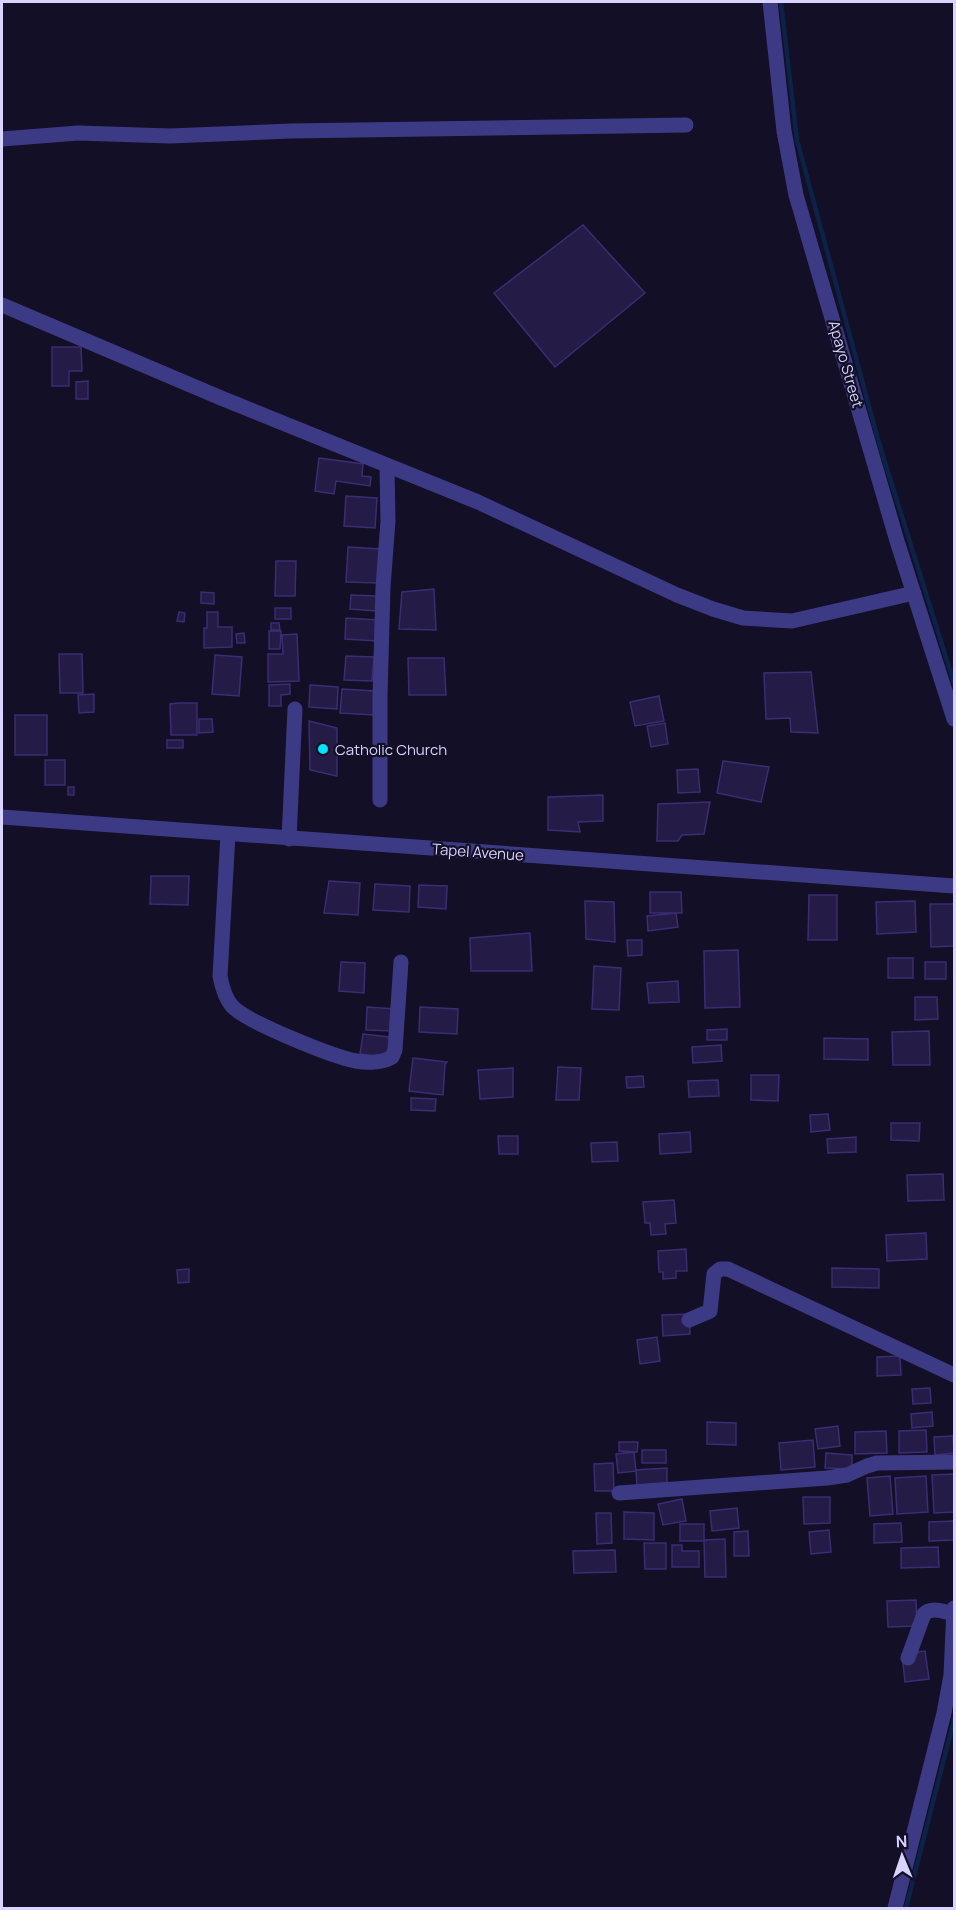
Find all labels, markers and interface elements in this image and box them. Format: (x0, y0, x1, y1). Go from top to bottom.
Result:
street label: Apayo Street (824, 318, 868, 410)
place label: Catholic Church (335, 739, 447, 760)
marker: Catholic Church (316, 742, 330, 756)
street label: Tapel Avenue (432, 838, 525, 866)
north arrow (872, 1826, 932, 1886)
text: N (895, 1830, 908, 1852)

